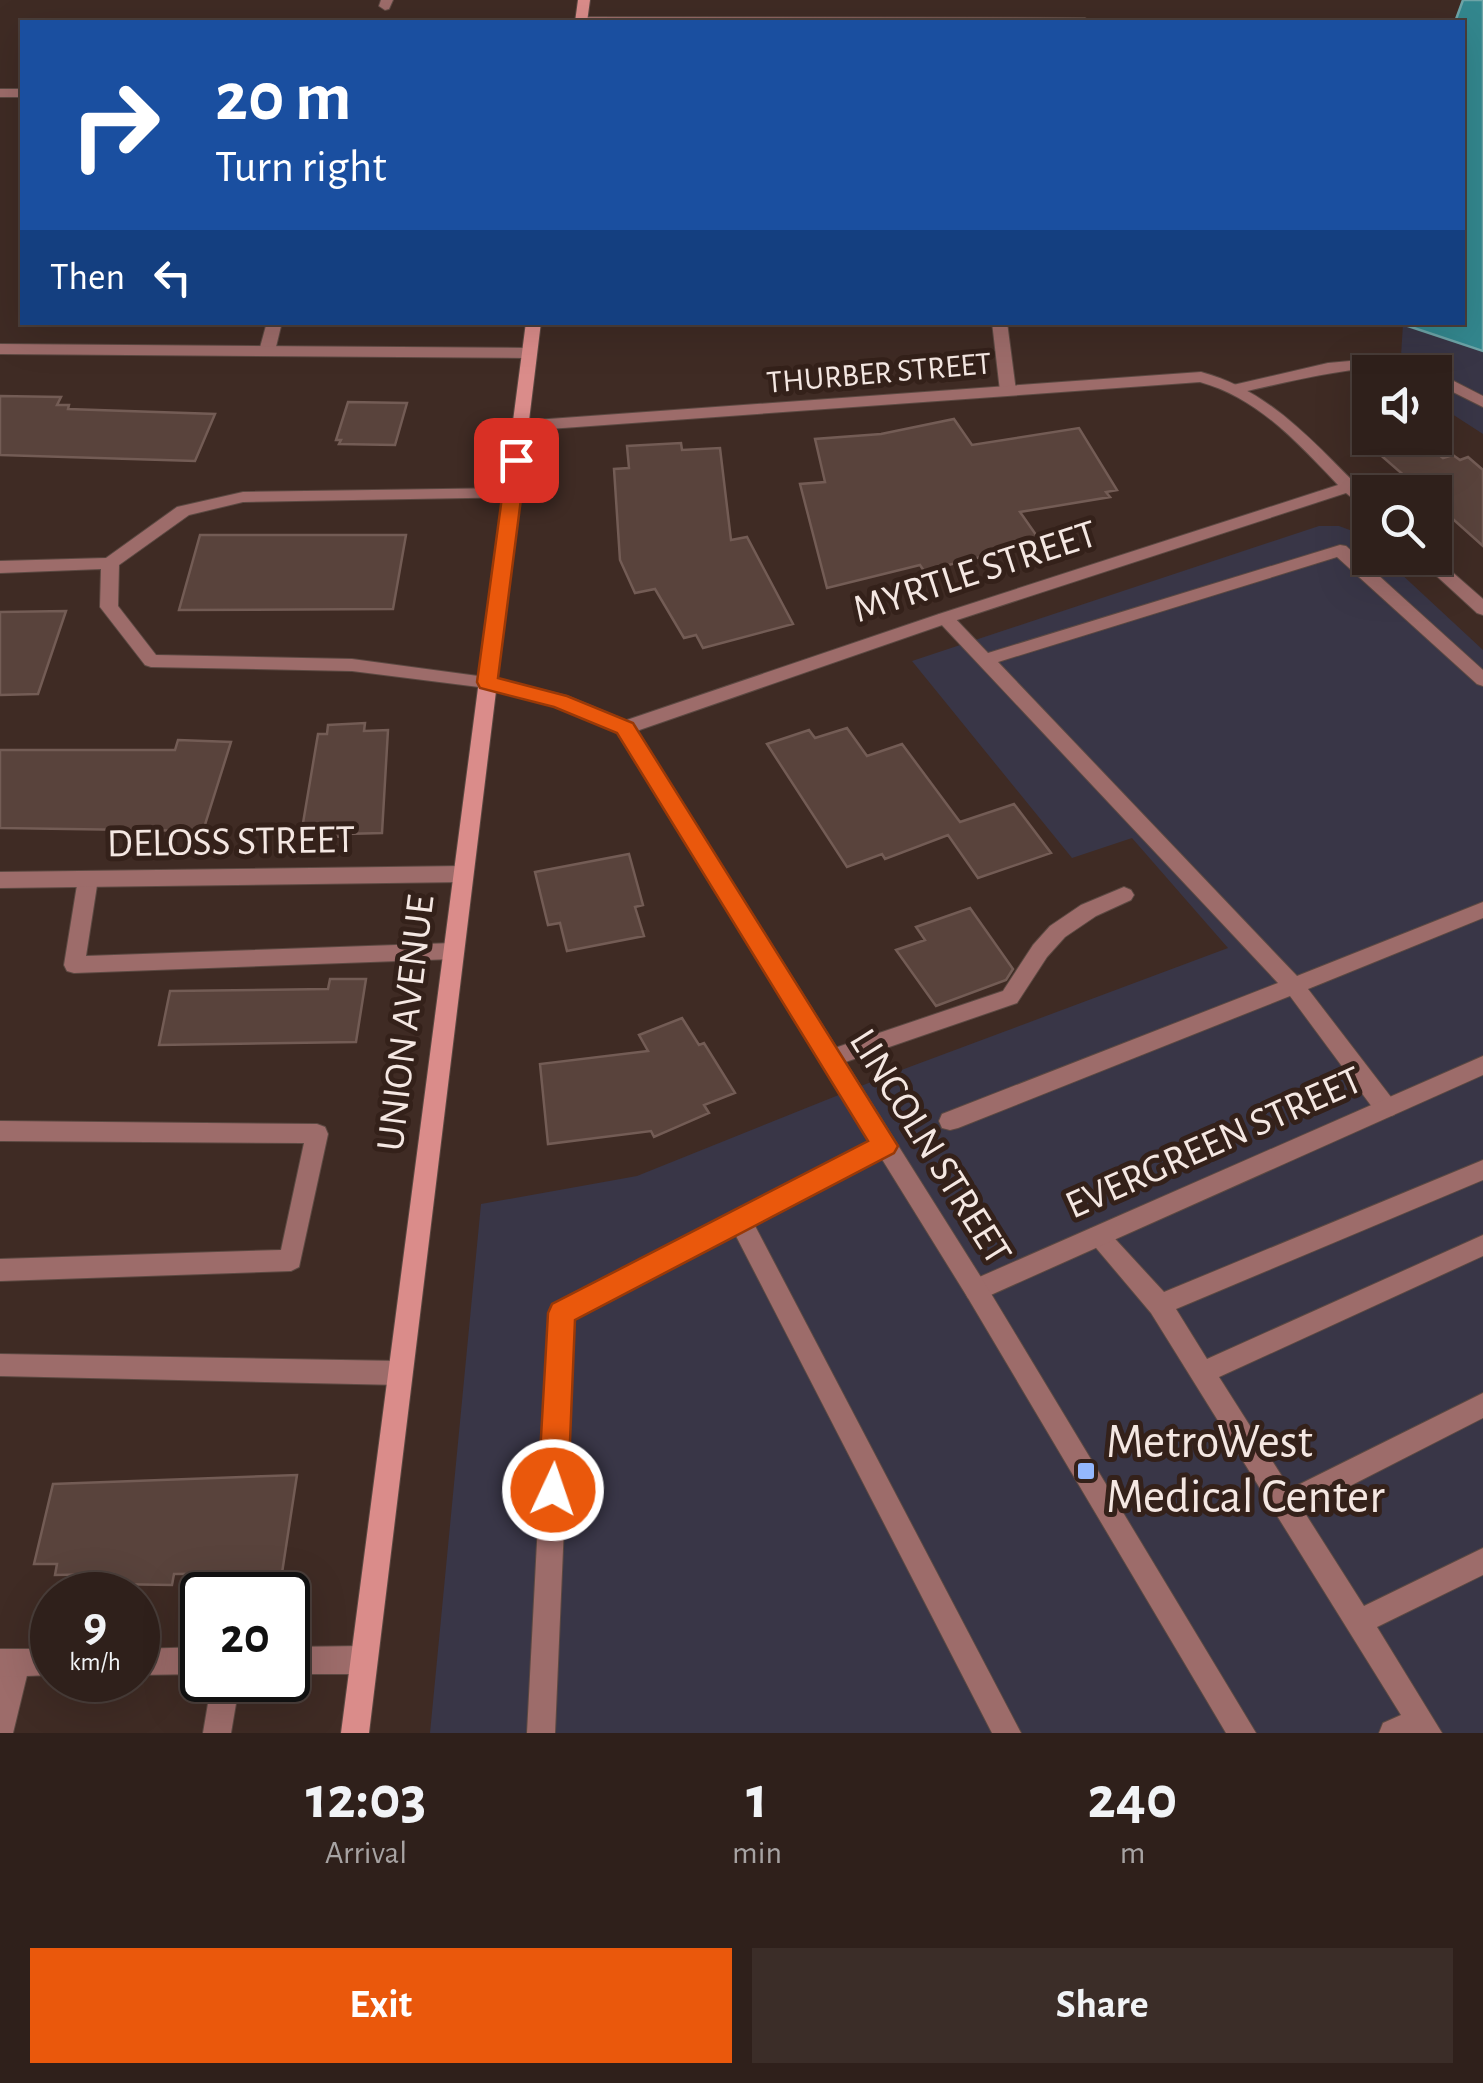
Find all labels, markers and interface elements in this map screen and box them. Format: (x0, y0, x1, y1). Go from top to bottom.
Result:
icon: right (50, 60, 180, 190)
text: 20 m (215, 63, 352, 133)
text: Turn right (215, 145, 387, 190)
icon: left (145, 250, 200, 305)
text: Then (50, 259, 125, 297)
street label: THURBER STREET (765, 347, 993, 399)
map controls (1352, 355, 1452, 575)
button: sound (1352, 355, 1452, 455)
pin (474, 418, 559, 503)
icon: arrive (489, 433, 544, 488)
button: search (1352, 475, 1452, 575)
street label: MYRTLE STREET (848, 514, 1102, 630)
street label: DELOSS STREET (107, 820, 355, 864)
street label: UNION AVENUE (370, 893, 442, 1153)
street label: LINCOLN STREET (842, 1022, 1018, 1272)
street label: EVERGREEN STREET (1060, 1060, 1368, 1226)
place label: MetroWest Medical Center (1106, 1419, 1385, 1522)
position arrow (501, 1438, 605, 1542)
marker: MetroWest Medical Center (1075, 1460, 1097, 1482)
speed limit sign: 20 (180, 1572, 310, 1702)
text: 9 (83, 1600, 107, 1650)
text: km/h (69, 1650, 121, 1675)
text: 12:03 (306, 1769, 426, 1829)
text: 1 (746, 1769, 768, 1829)
text: 240 (1088, 1769, 1177, 1829)
text: Arrival (325, 1837, 407, 1869)
text: min (732, 1837, 782, 1869)
text: m (1120, 1837, 1145, 1869)
button: Exit (30, 1948, 732, 2063)
button: Share (752, 1948, 1453, 2063)

